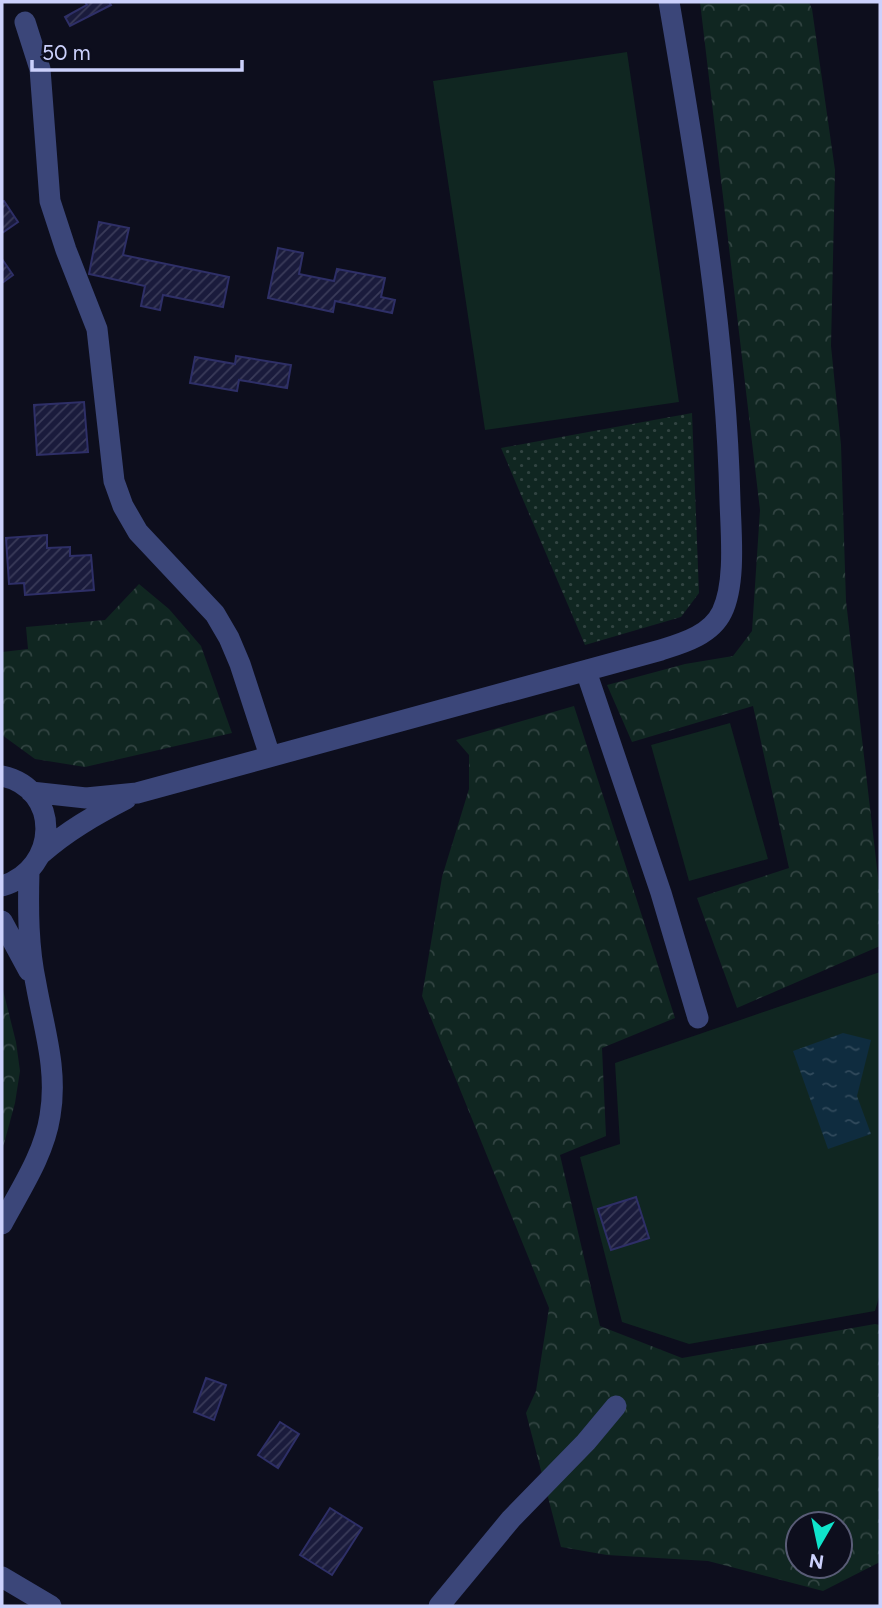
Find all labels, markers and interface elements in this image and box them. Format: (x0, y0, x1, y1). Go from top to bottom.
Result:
scale bar (32, 28, 242, 72)
text: 50 m (42, 40, 91, 65)
north arrow (784, 1510, 854, 1580)
text: N (807, 1549, 825, 1574)

